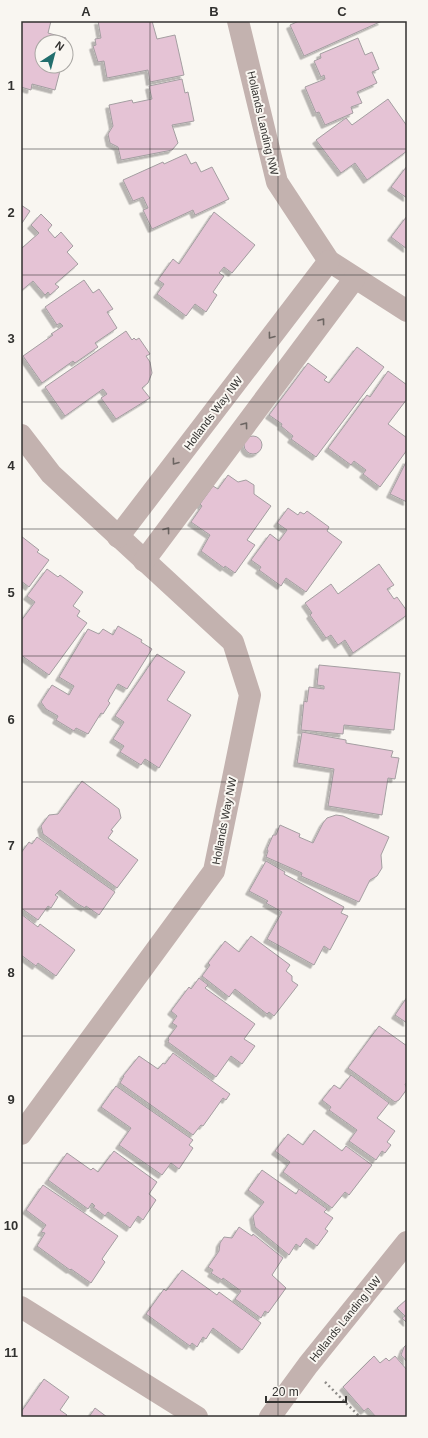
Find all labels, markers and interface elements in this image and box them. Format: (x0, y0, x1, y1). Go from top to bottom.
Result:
text: A (81, 4, 91, 19)
text: B (209, 4, 219, 19)
text: C (337, 4, 347, 19)
north arrow (34, 34, 74, 74)
text: N (53, 39, 67, 53)
street label: Hollands Landing NW (245, 70, 281, 177)
text: 1 (7, 78, 15, 93)
text: 2 (7, 205, 15, 220)
one-way arrow (318, 318, 325, 325)
text: 3 (7, 331, 15, 346)
one-way arrow (268, 332, 276, 339)
street label: Hollands Way NW (181, 373, 245, 452)
one-way arrow (240, 423, 247, 430)
one-way arrow (173, 457, 180, 464)
text: 4 (7, 458, 15, 473)
one-way arrow (162, 527, 169, 534)
text: 5 (7, 585, 15, 600)
text: 6 (7, 712, 15, 727)
street label: Hollands Way NW (210, 776, 238, 866)
text: 7 (7, 838, 15, 853)
text: 8 (7, 965, 15, 980)
text: 9 (7, 1092, 15, 1107)
text: 10 (4, 1218, 18, 1233)
street label: Hollands Landing NW (307, 1273, 384, 1364)
text: 11 (4, 1345, 18, 1360)
scale bar (266, 1378, 346, 1404)
text: 20 m (272, 1385, 299, 1399)

